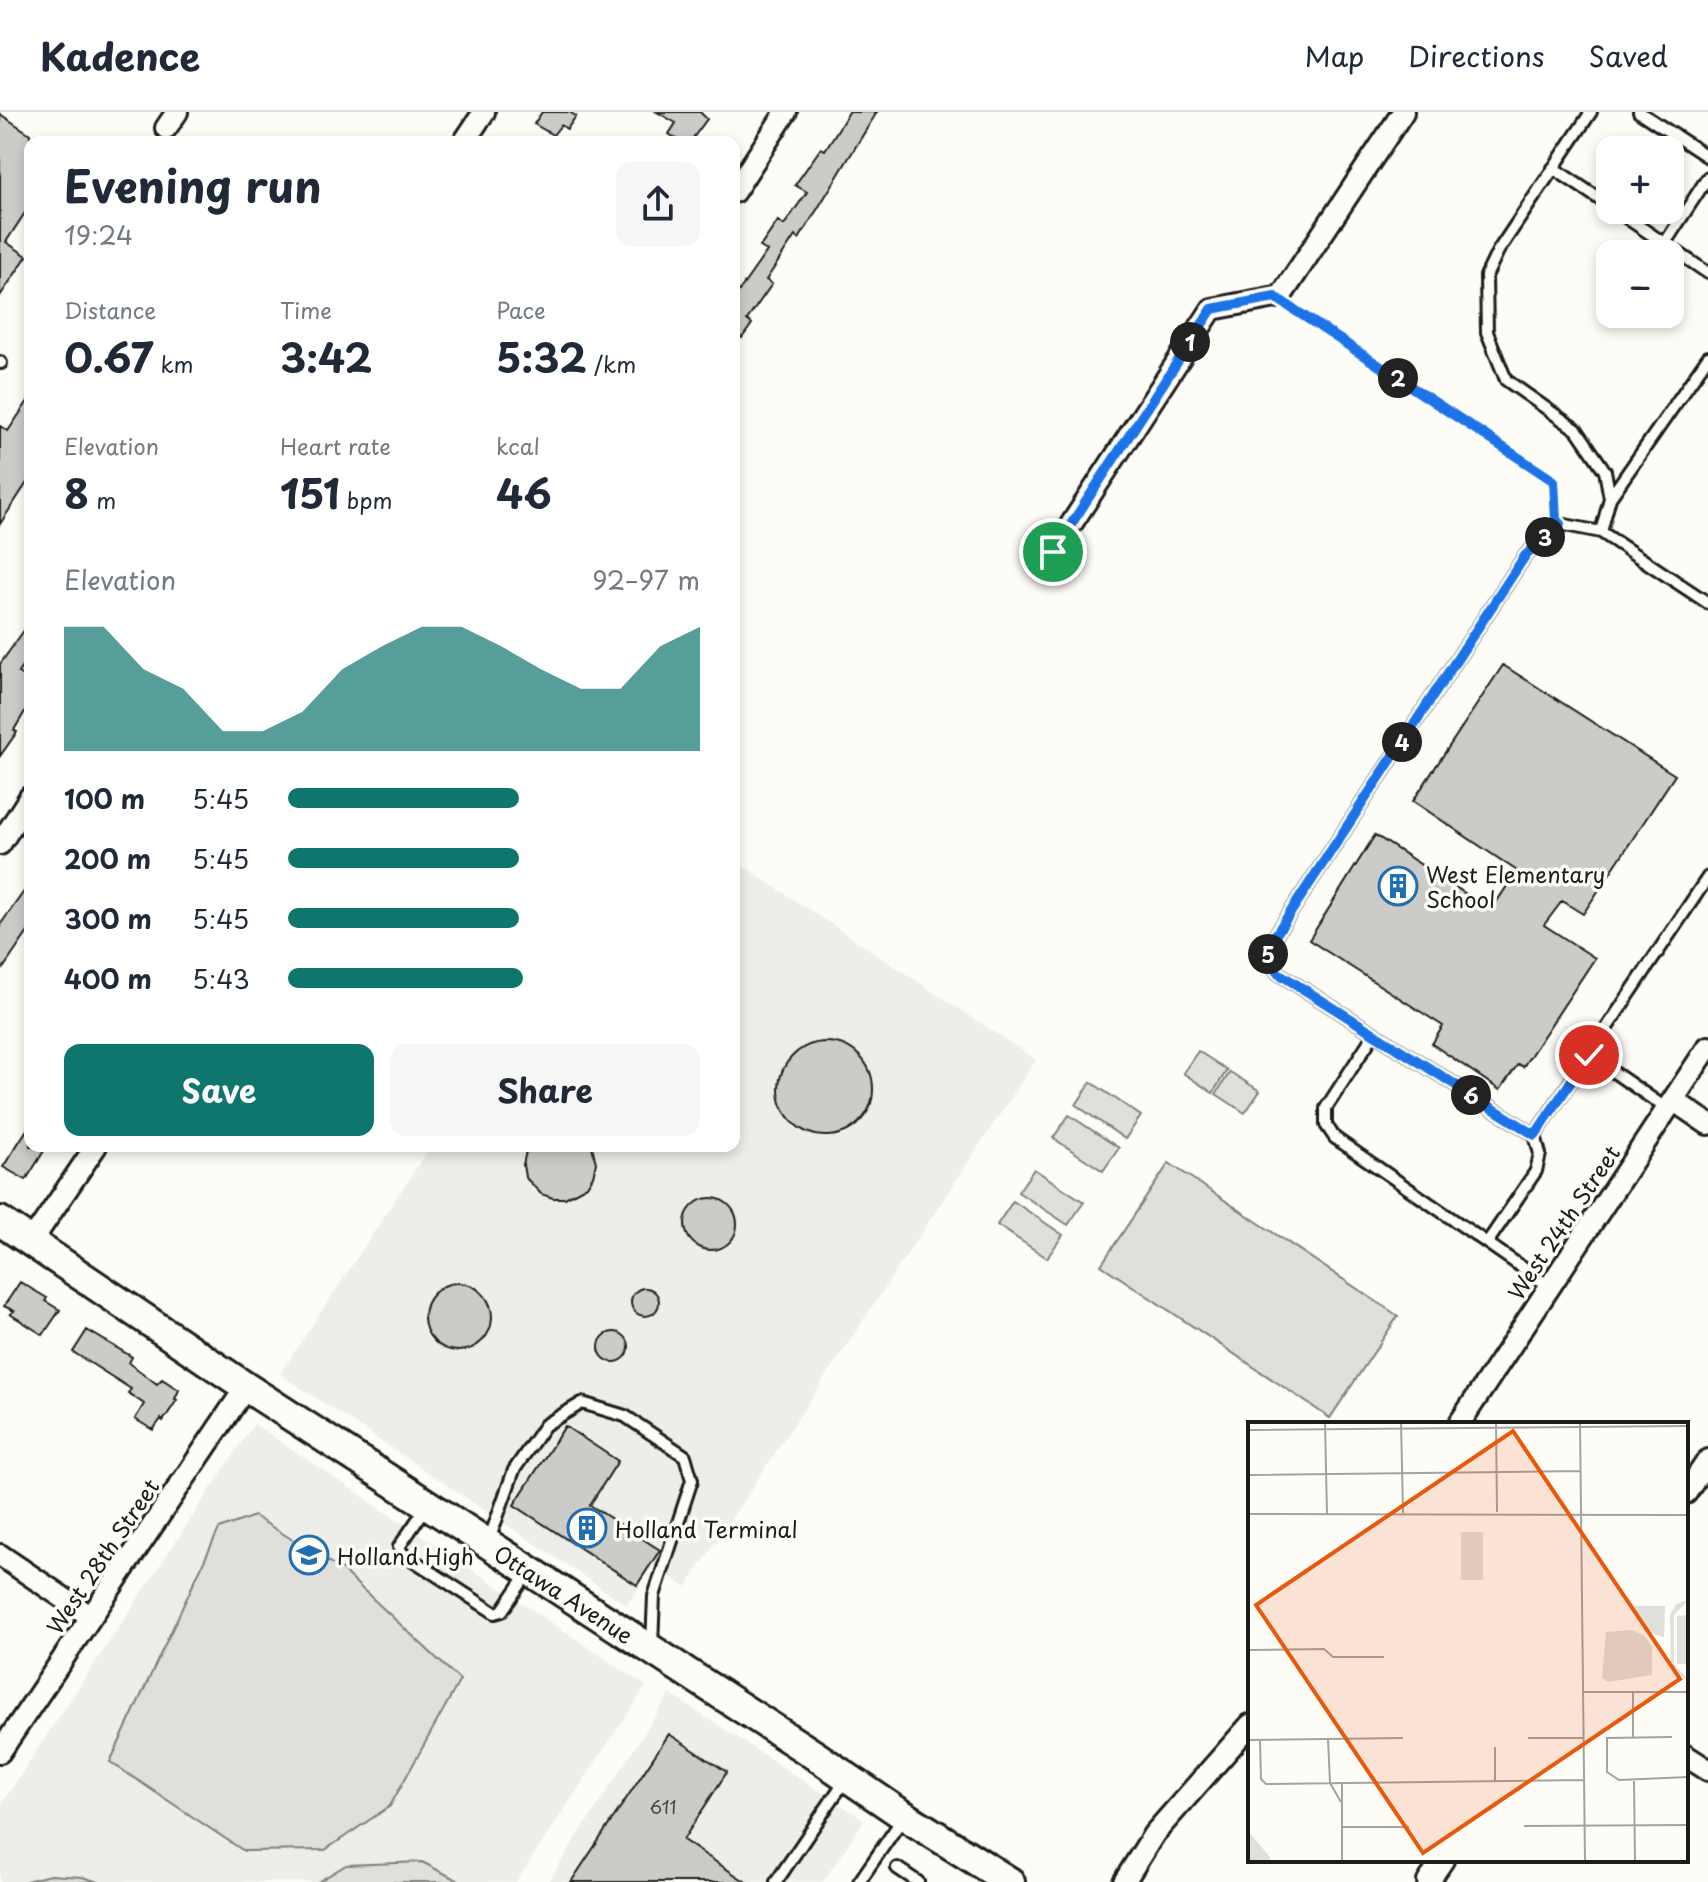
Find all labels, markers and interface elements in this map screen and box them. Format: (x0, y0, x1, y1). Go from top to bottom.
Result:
text: Kadence (40, 27, 200, 84)
text: Map (1305, 34, 1364, 77)
text: Directions (1408, 34, 1545, 77)
text: Saved (1589, 34, 1668, 77)
map controls (1596, 136, 1684, 328)
button: + (1596, 136, 1684, 224)
text: Evening run (64, 152, 322, 218)
button: share (616, 162, 700, 246)
text: 19:24 (64, 215, 133, 254)
button: − (1596, 240, 1684, 328)
text: Distance (64, 293, 156, 326)
text: Time (280, 293, 332, 326)
text: Pace (496, 293, 546, 326)
pin: 1 (1170, 322, 1210, 362)
text: 1 (1185, 325, 1195, 358)
text: 0.67 (64, 326, 153, 387)
text: 3:42 (280, 326, 372, 387)
text: 5:32 (496, 326, 587, 387)
text: km (153, 347, 194, 380)
text: /km (587, 347, 636, 380)
pin: 2 (1378, 358, 1418, 398)
text: 2 (1390, 361, 1406, 394)
text: Elevation (64, 429, 159, 462)
text: Heart rate (280, 429, 391, 462)
text: kcal (496, 429, 540, 462)
text: 8 (64, 462, 89, 523)
text: 151 (280, 462, 340, 523)
text: 46 (496, 462, 552, 523)
text: m (89, 483, 116, 516)
text: bpm (340, 483, 392, 516)
pin: 3 (1525, 517, 1565, 557)
pin (1019, 518, 1087, 586)
text: 3 (1538, 520, 1552, 553)
icon: arrive (1031, 530, 1075, 574)
text: Elevation (64, 560, 176, 599)
text: 92–97 m (592, 560, 700, 599)
pin: 4 (1382, 722, 1422, 762)
text: 4 (1395, 725, 1409, 758)
text: 100 m (64, 779, 145, 818)
text: 5:45 (192, 779, 249, 818)
text: 200 m (64, 839, 151, 878)
text: 5:45 (192, 839, 249, 878)
place label: West Elementary School (1426, 857, 1605, 915)
building icon: West Elementary School (1377, 865, 1419, 907)
text: 300 m (64, 899, 152, 938)
text: 5:45 (192, 899, 249, 938)
pin: 5 (1248, 934, 1288, 974)
text: 5 (1261, 937, 1275, 970)
text: 400 m (64, 959, 152, 998)
text: 5:43 (192, 959, 250, 998)
pin (1555, 1021, 1623, 1089)
icon: check (1567, 1033, 1611, 1077)
button: Save (64, 1044, 374, 1136)
button: Share (390, 1044, 700, 1136)
pin: 6 (1451, 1075, 1491, 1115)
text: 6 (1463, 1078, 1479, 1111)
street label: West 24th Street (1499, 1138, 1627, 1306)
inset map (1248, 1422, 1688, 1862)
street label: West 28th Street (38, 1472, 166, 1640)
building icon: Holland Terminal (566, 1507, 608, 1549)
place label: Holland Terminal (615, 1512, 798, 1545)
school or university icon: Holland High (288, 1534, 330, 1576)
street label: Ottawa Avenue (488, 1536, 641, 1651)
place label: Holland High (337, 1539, 474, 1572)
house number: 611 (649, 1793, 677, 1820)

